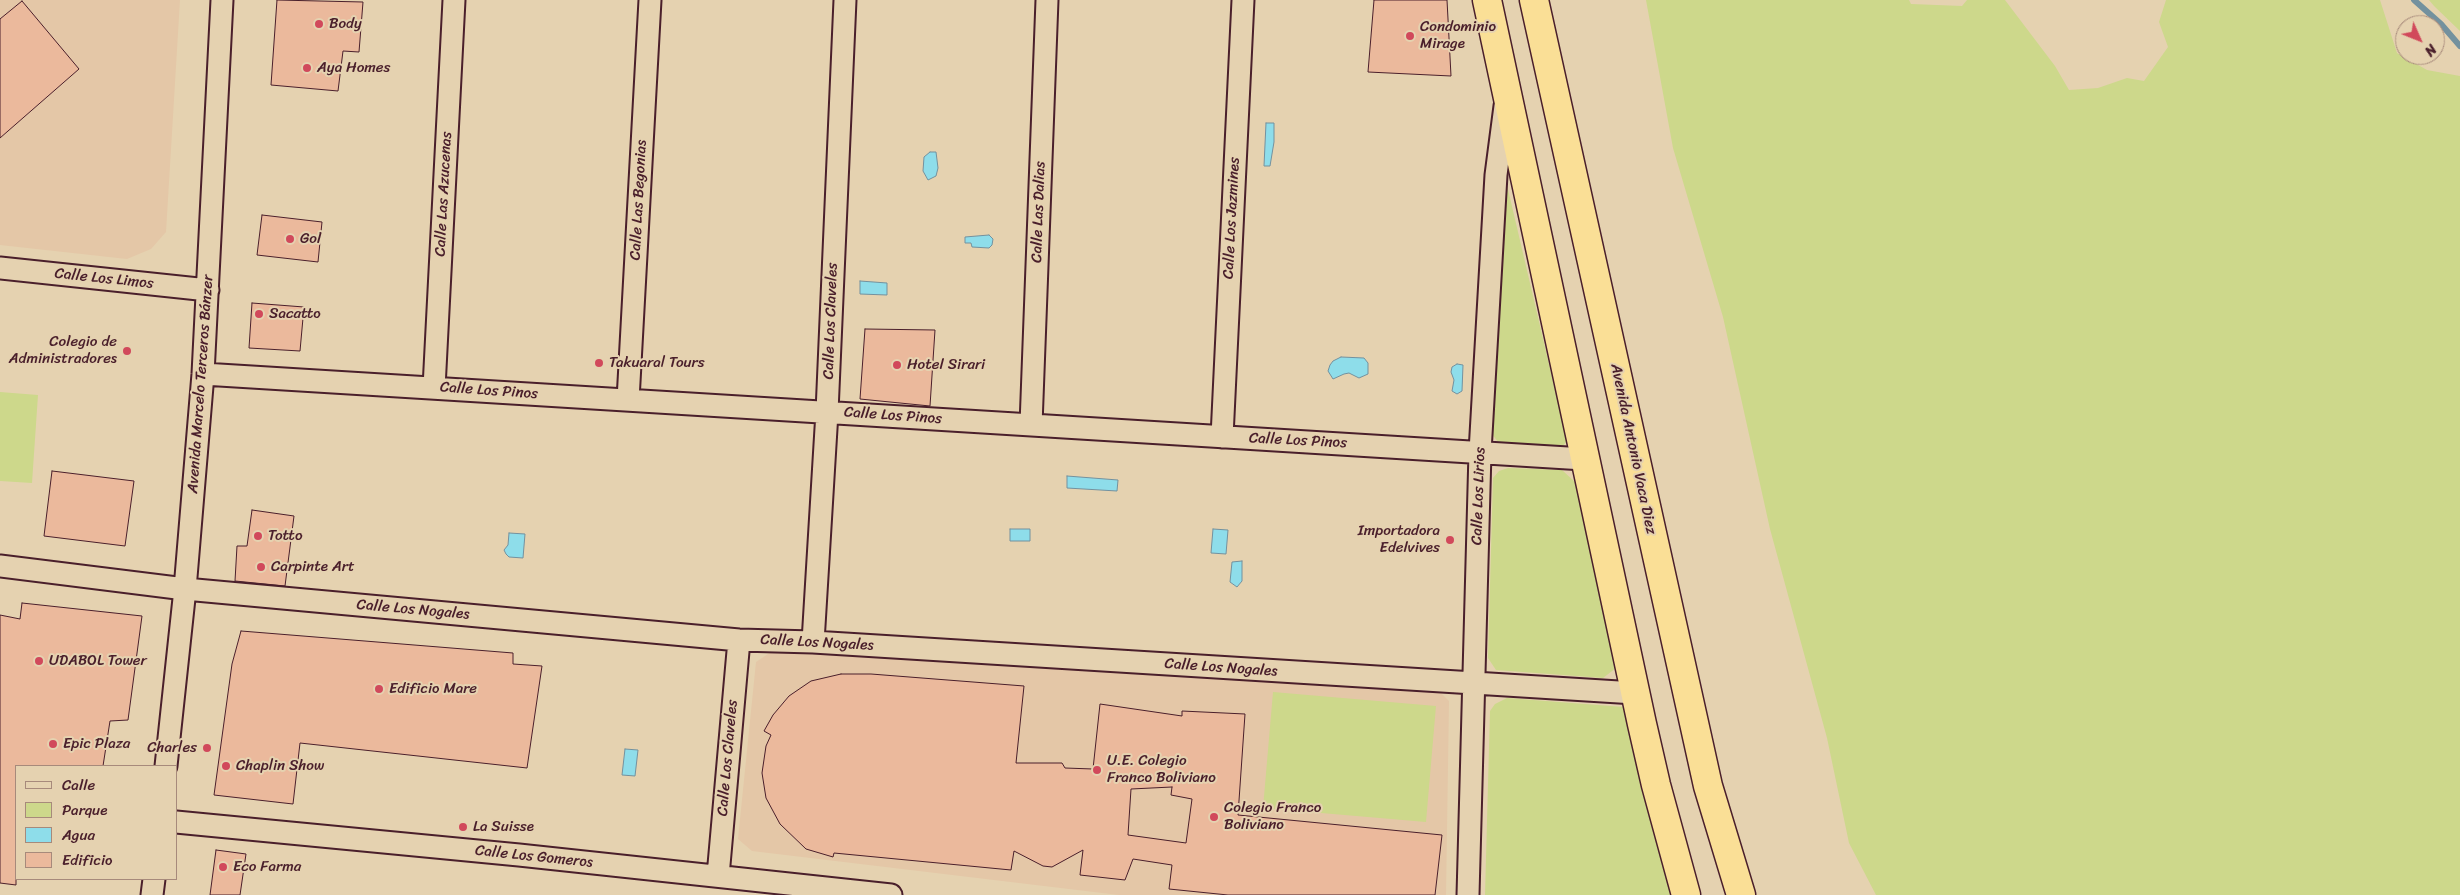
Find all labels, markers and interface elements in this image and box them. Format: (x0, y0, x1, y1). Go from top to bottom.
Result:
place label: Body (329, 15, 362, 33)
north arrow (2395, 15, 2445, 65)
marker: Body (313, 18, 325, 30)
place label: Condominio Mirage (1420, 18, 1496, 53)
marker: Condominio Mirage (1404, 30, 1416, 42)
text: N (2418, 38, 2443, 62)
place label: Aya Homes (317, 59, 390, 77)
marker: Aya Homes (301, 62, 313, 74)
street label: Calle Las Azucenas (432, 131, 456, 257)
street label: Calle Las Begonias (627, 139, 651, 261)
street label: Calle Los Jazmines (1220, 157, 1244, 279)
street label: Calle Las Dalias (1028, 161, 1050, 263)
place label: Gol (300, 230, 321, 248)
marker: Gol (284, 233, 296, 245)
street label: Calle Los Claveles (820, 262, 842, 380)
street label: Calle Los Limos (54, 265, 154, 293)
street label: Avenida Marcelo Terceros Bánzer (184, 274, 218, 494)
place label: Sacatto (269, 305, 321, 323)
marker: Sacatto (253, 308, 265, 320)
place label: Colegio de Administradores (9, 333, 117, 368)
marker: Colegio de Administradores (121, 345, 133, 357)
place label: Takuaral Tours (609, 354, 705, 372)
place label: Hotel Sirari (907, 356, 985, 374)
marker: Takuaral Tours (593, 357, 605, 369)
marker: Hotel Sirari (891, 359, 903, 371)
street label: Avenida Antonio Vaca Diez (1606, 362, 1660, 536)
street label: Calle Los Pinos (439, 379, 539, 403)
street label: Calle Los Pinos (843, 404, 943, 428)
street label: Calle Los Pinos (1248, 429, 1348, 453)
street label: Calle Los Lirios (1468, 447, 1490, 545)
place label: Importadora Edelvives (1358, 522, 1440, 557)
place label: Totto (268, 527, 303, 545)
marker: Totto (252, 530, 264, 542)
marker: Importadora Edelvives (1444, 534, 1456, 546)
place label: Carpinte Art (271, 558, 354, 576)
marker: Carpinte Art (255, 561, 267, 573)
street label: Calle Los Nogales (356, 596, 470, 624)
street label: Calle Los Nogales (760, 631, 874, 655)
place label: UDABOL Tower (49, 652, 147, 670)
marker: UDABOL Tower (33, 655, 45, 667)
street label: Calle Los Nogales (1164, 655, 1278, 681)
place label: Edificio Mare (389, 680, 477, 698)
marker: Edificio Mare (373, 683, 385, 695)
street label: Calle Los Claveles (714, 699, 742, 817)
place label: Epic Plaza (63, 735, 130, 753)
marker: Epic Plaza (47, 738, 59, 750)
place label: Charles (147, 739, 197, 757)
marker: Charles (201, 742, 213, 754)
place label: U.E. Colegio Franco Boliviano (1107, 752, 1216, 787)
place label: Chaplin Show (236, 757, 324, 775)
marker: Chaplin Show (220, 760, 232, 772)
marker: U.E. Colegio Franco Boliviano (1091, 764, 1103, 776)
legend (15, 765, 178, 880)
text: Calle (62, 772, 95, 798)
text: Parque (62, 797, 107, 823)
place label: Colegio Franco Boliviano (1224, 799, 1321, 834)
marker: Colegio Franco Boliviano (1208, 811, 1220, 823)
place label: La Suisse (473, 818, 534, 836)
marker: La Suisse (457, 821, 469, 833)
text: Agua (62, 822, 95, 848)
street label: Calle Los Gomeros (474, 842, 594, 872)
text: Edificio (62, 847, 113, 873)
place label: Eco Farma (233, 858, 301, 876)
marker: Eco Farma (217, 861, 229, 873)

